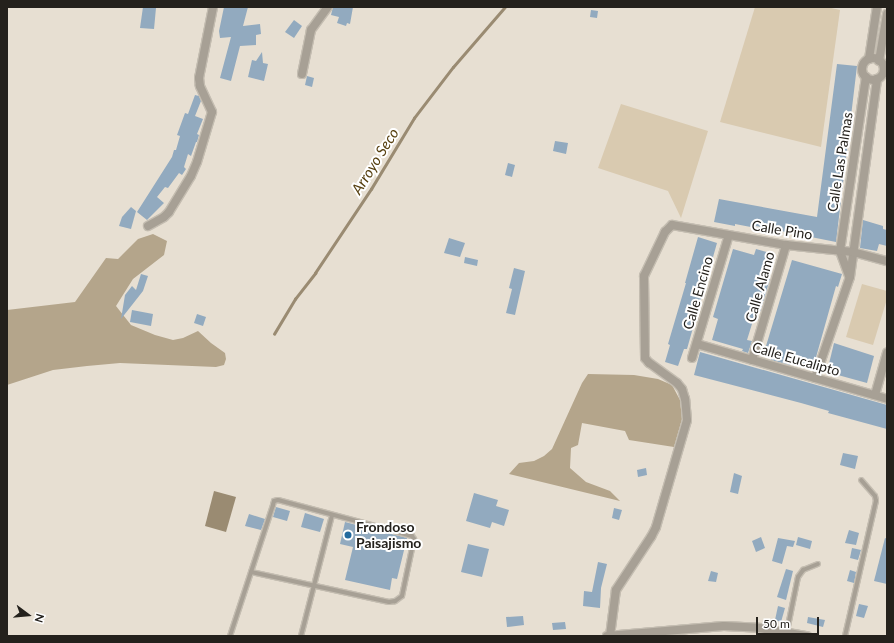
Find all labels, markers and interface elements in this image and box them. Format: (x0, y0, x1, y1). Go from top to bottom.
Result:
street label: Calle Las Palmas (824, 111, 856, 213)
water label: Arroyo Seco (348, 125, 402, 197)
street label: Calle Pino (750, 217, 814, 243)
street label: Calle Alamo (742, 250, 778, 324)
street label: Calle Encino (680, 254, 716, 332)
street label: Calle Eucalipto (750, 338, 842, 380)
place label: Frondoso Paisajismo (356, 519, 421, 552)
marker: Frondoso Paisajismo (343, 530, 353, 540)
north arrow (8, 595, 48, 635)
scale bar (758, 609, 821, 635)
text: N (33, 613, 47, 624)
text: 50 m (763, 616, 790, 631)

